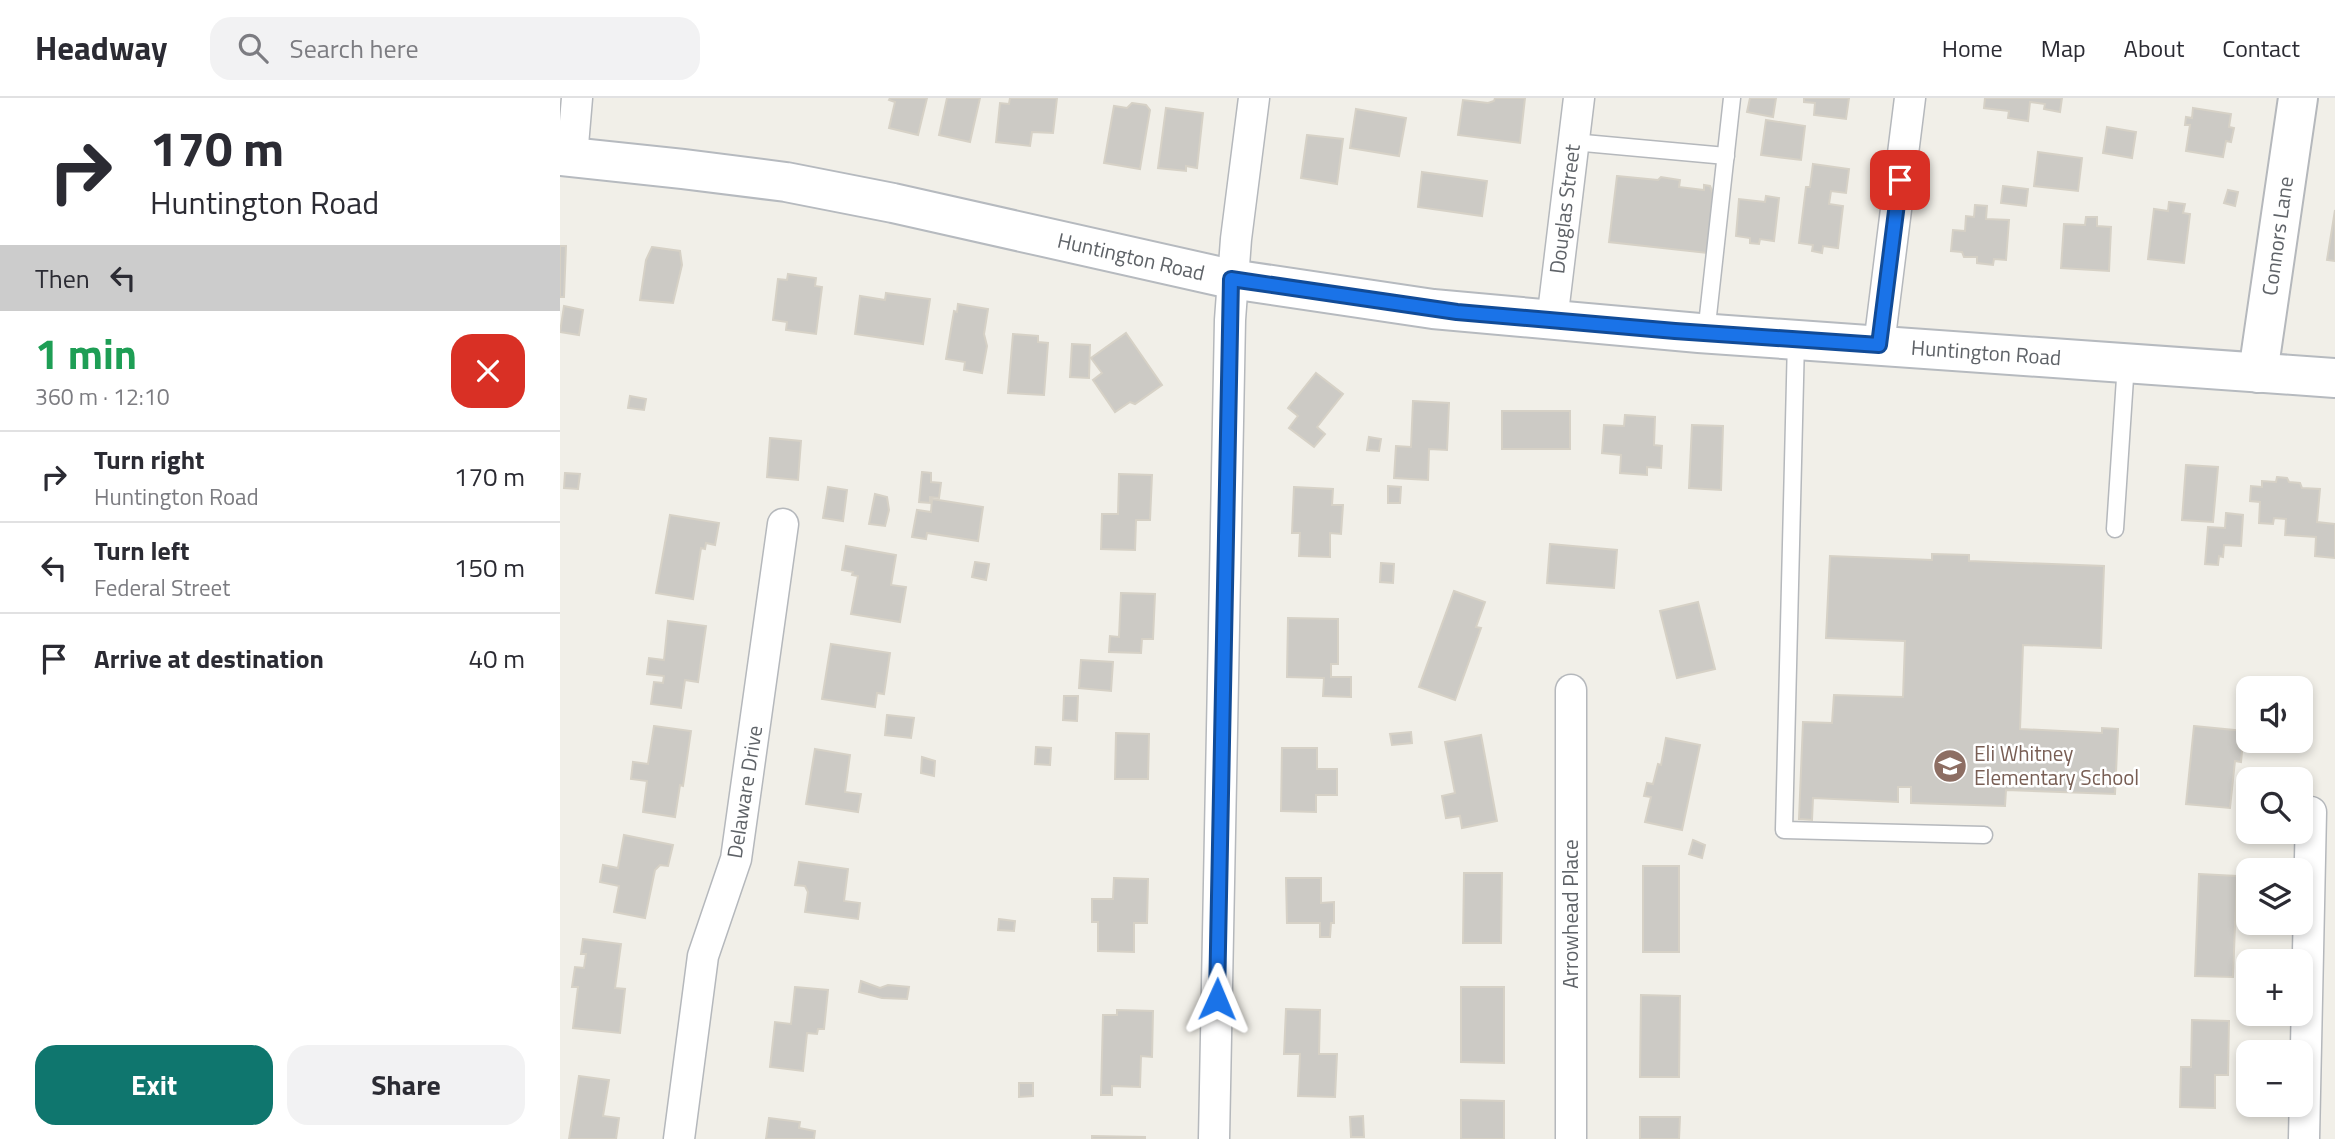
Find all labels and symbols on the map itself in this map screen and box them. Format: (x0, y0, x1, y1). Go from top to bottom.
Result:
street label: Douglas Street (1540, 142, 1588, 276)
pin (1870, 150, 1930, 210)
street label: Connors Lane (2253, 174, 2301, 298)
street label: Huntington Road (1054, 224, 1208, 289)
street label: Huntington Road (1910, 331, 2062, 373)
street label: Delaware Drive (718, 723, 770, 861)
place label: Eli Whitney Elementary School (1974, 737, 2139, 793)
school or university icon: Eli Whitney Elementary School (1931, 747, 1969, 785)
street label: Arrowhead Place (1554, 839, 1586, 989)
position arrow (1180, 962, 1254, 1036)

